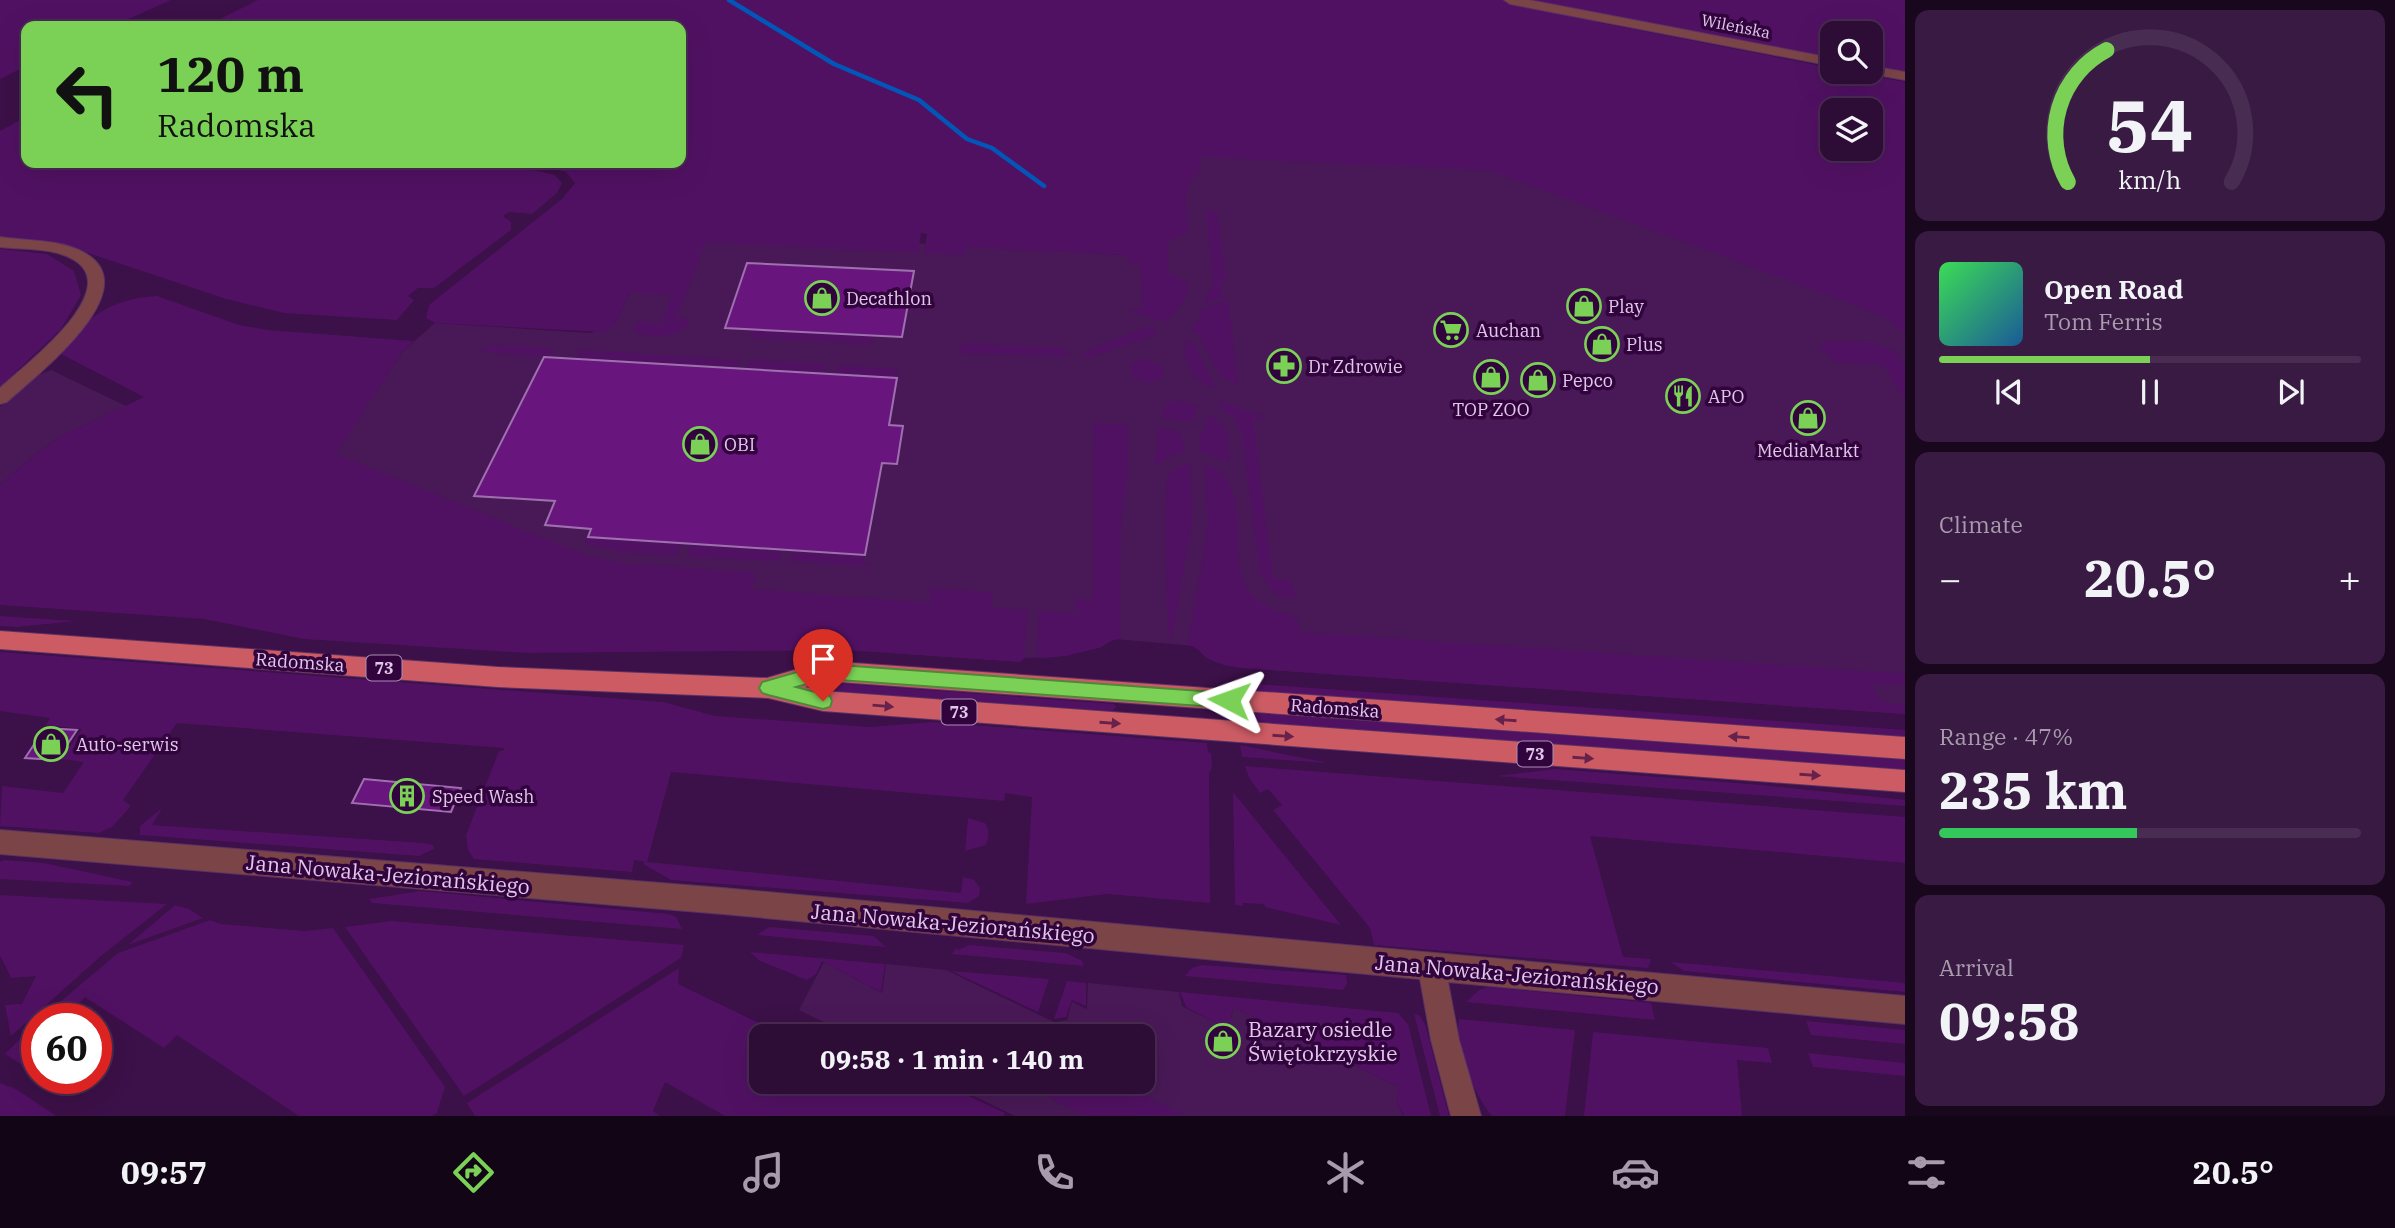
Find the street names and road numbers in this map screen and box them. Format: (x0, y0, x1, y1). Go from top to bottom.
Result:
street label: Wileńska (1700, 10, 1772, 43)
street label: Radomska (255, 647, 346, 677)
road number: 73 (366, 656, 402, 680)
street label: Radomska (1290, 693, 1381, 723)
road number: 73 (942, 699, 976, 724)
road number: 73 (1518, 741, 1552, 766)
street label: Jana Nowaka-Jeziorańskiego (245, 848, 531, 900)
street label: Jana Nowaka-Jeziorańskiego (810, 897, 1096, 949)
street label: Jana Nowaka-Jeziorańskiego (1374, 948, 1660, 1000)

